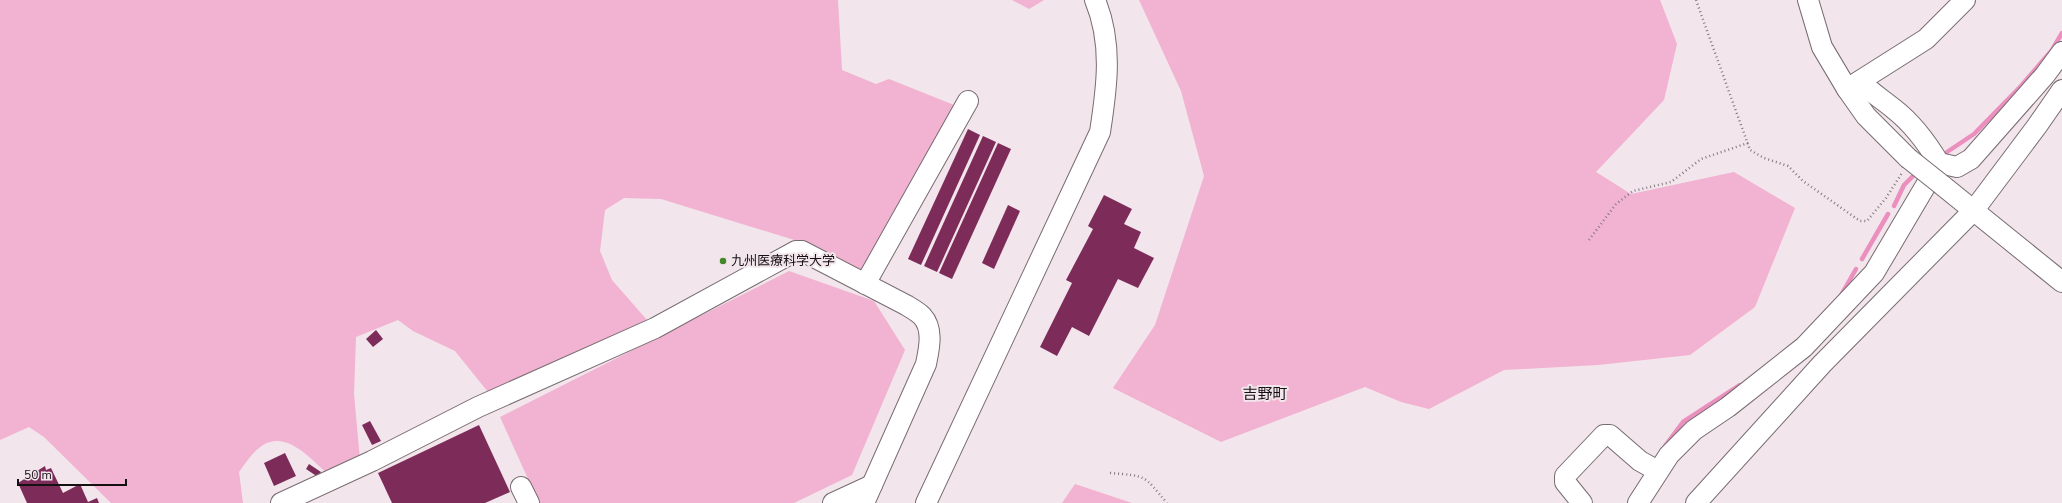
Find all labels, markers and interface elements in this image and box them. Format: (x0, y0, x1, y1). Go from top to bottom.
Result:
place label: 九州医療科学大学 (731, 252, 835, 270)
marker: 九州医療科学大学 (718, 256, 728, 266)
district label: 吉野町 (1242, 384, 1288, 404)
scale bar (18, 461, 126, 487)
text: 50 m (24, 467, 52, 483)

